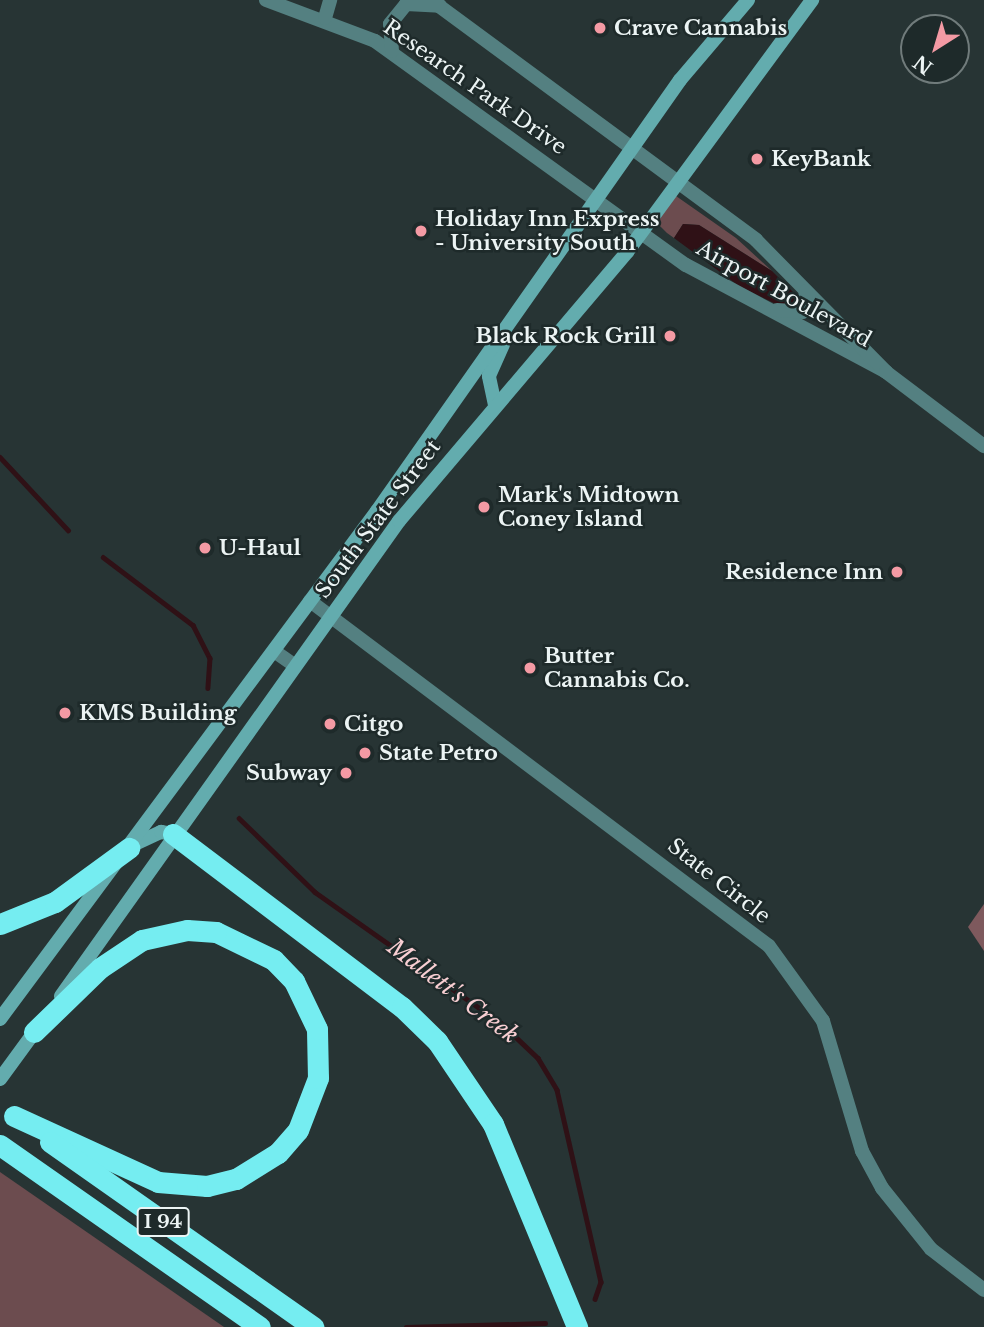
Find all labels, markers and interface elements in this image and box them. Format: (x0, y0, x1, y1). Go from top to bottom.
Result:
street label: Research Park Drive (379, 14, 571, 160)
north arrow (900, 14, 970, 84)
place label: Crave Cannabis (614, 15, 787, 41)
marker: Crave Cannabis (592, 20, 608, 36)
text: N (909, 50, 937, 79)
place label: KeyBank (771, 146, 871, 172)
marker: KeyBank (749, 151, 765, 167)
place label: Holiday Inn Express - University South (435, 206, 660, 256)
marker: Holiday Inn Express - University South (413, 223, 429, 239)
street label: Airport Boulevard (692, 235, 876, 353)
place label: Black Rock Grill (475, 323, 656, 349)
marker: Black Rock Grill (662, 328, 678, 344)
street label: South State Street (310, 435, 446, 603)
place label: Mark's Midtown Coney Island (498, 482, 679, 532)
marker: Mark's Midtown Coney Island (476, 499, 492, 515)
place label: U-Haul (219, 535, 301, 561)
marker: U-Haul (197, 540, 213, 556)
place label: Residence Inn (725, 559, 883, 585)
marker: Residence Inn (889, 564, 905, 580)
place label: Butter Cannabis Co. (544, 643, 690, 693)
marker: Butter Cannabis Co. (522, 660, 538, 676)
place label: KMS Building (79, 700, 237, 726)
marker: KMS Building (57, 705, 73, 721)
place label: Citgo (344, 711, 403, 737)
marker: Citgo (322, 716, 338, 732)
place label: State Petro (379, 740, 498, 766)
marker: State Petro (357, 745, 373, 761)
place label: Subway (246, 760, 332, 786)
marker: Subway (338, 765, 354, 781)
street label: State Circle (663, 833, 775, 929)
water label: Mallett's Creek (382, 933, 524, 1049)
road number: I 94 (135, 1206, 191, 1238)

